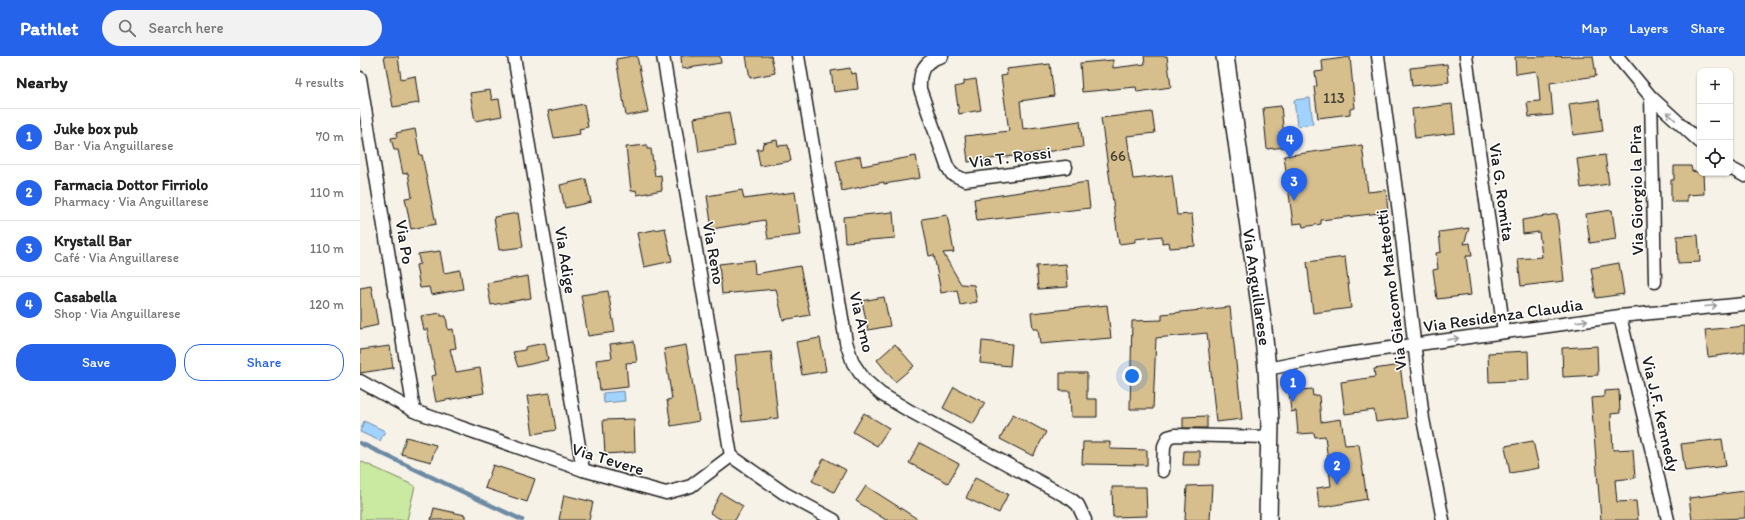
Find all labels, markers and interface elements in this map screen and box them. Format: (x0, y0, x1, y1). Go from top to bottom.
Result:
search box (102, 10, 382, 46)
text: Pathlet (20, 17, 78, 40)
icon: search (116, 17, 138, 39)
text: Search here (148, 19, 224, 37)
text: Map (1582, 20, 1607, 37)
text: Layers (1629, 20, 1668, 37)
text: Share (1690, 20, 1725, 37)
map controls (1697, 68, 1733, 176)
button: + (1697, 68, 1733, 104)
text: Nearby (16, 72, 68, 92)
text: 4 results (295, 75, 344, 90)
house number: 113 (1323, 89, 1345, 107)
button: − (1697, 104, 1733, 140)
one-way arrow (1666, 111, 1676, 121)
text: Juke box pub (54, 120, 138, 138)
street label: Via Giorgio la Pira (1625, 124, 1647, 255)
pin: 4 (1277, 126, 1303, 159)
text: 1 (26, 129, 32, 144)
text: 70 m (316, 129, 344, 144)
text: Bar · Via Anguillarese (54, 138, 173, 153)
button: locate (1697, 140, 1733, 176)
street label: Via T. Rossi (968, 142, 1052, 172)
street label: Via G. Romita (1485, 142, 1519, 242)
house number: 66 (1110, 147, 1126, 165)
pin: 3 (1281, 168, 1307, 201)
text: Farmacia Dottor Firriolo (54, 176, 208, 194)
text: 2 (26, 185, 32, 200)
text: 110 m (310, 185, 344, 200)
text: Pharmacy · Via Anguillarese (54, 194, 209, 209)
street label: Via Giacomo Matteotti (1371, 209, 1411, 371)
street label: Via Po (392, 218, 418, 266)
street label: Via Reno (699, 220, 729, 286)
street label: Via Adige (551, 225, 581, 295)
street label: Via Anguillarese (1239, 227, 1275, 347)
text: Krystall Bar (54, 232, 132, 250)
text: 3 (25, 241, 33, 256)
text: 110 m (310, 241, 344, 256)
text: Café · Via Anguillarese (54, 250, 179, 265)
text: Casabella (54, 288, 117, 306)
street label: Via Arno (845, 290, 879, 354)
street label: Via Residenza Claudia (1422, 294, 1584, 336)
text: 4 (25, 297, 33, 312)
text: 120 m (309, 297, 344, 312)
one-way arrow (1704, 303, 1717, 310)
text: Shop · Via Anguillarese (54, 306, 180, 321)
one-way arrow (1575, 317, 1588, 325)
one-way arrow (1446, 335, 1459, 343)
button: Save (16, 344, 176, 381)
button: Share (184, 344, 344, 381)
street label: Via J.F. Kennedy (1638, 354, 1684, 474)
your location (1122, 366, 1142, 386)
pin: 1 (1280, 369, 1306, 402)
street label: Via Tevere (569, 439, 647, 479)
pin: 2 (1324, 452, 1350, 485)

